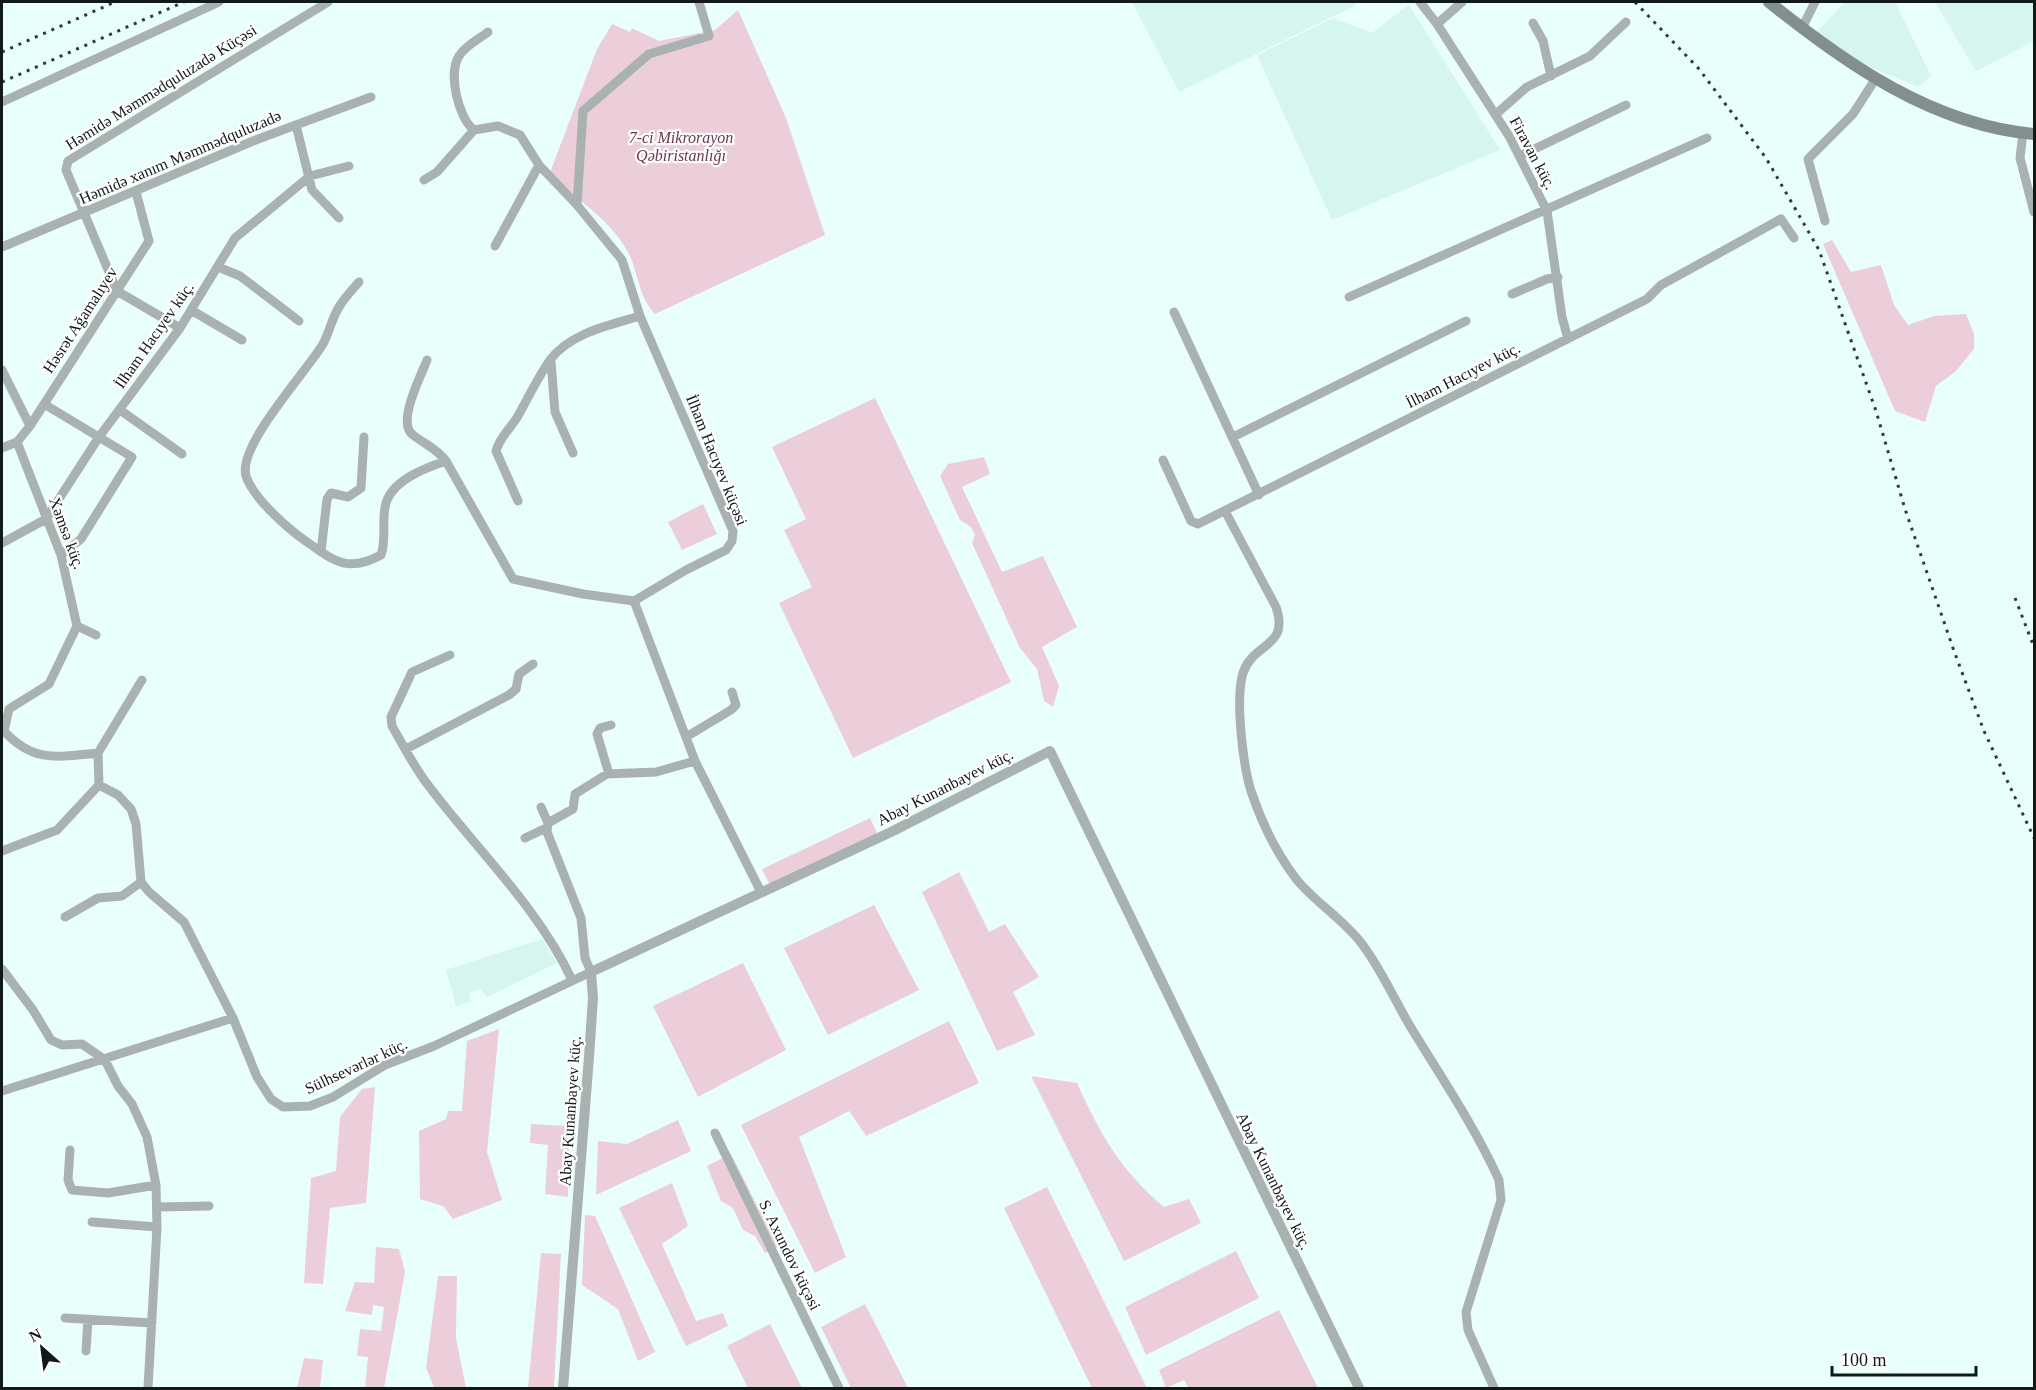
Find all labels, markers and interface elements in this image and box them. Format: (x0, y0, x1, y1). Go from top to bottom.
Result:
street label: Həmidə Məmmədquluzadə Küçəsi (62, 21, 261, 154)
street label: Həmidə xanım Məmmədquluzadə (76, 107, 284, 208)
street label: Firavan küç. (1506, 114, 1559, 193)
park label: 7-ci Mikrorayon Qəbiristanlığı (629, 129, 733, 165)
street label: Həsrət Ağamalıyev (39, 264, 121, 377)
street label: İlham Hacıyev küç. (111, 279, 198, 392)
street label: İlham Hacıyev küç. (1403, 339, 1523, 412)
street label: İlham Hacıyev küçəsi (682, 392, 751, 529)
street label: Xəmsə küç. (45, 495, 88, 572)
street label: Abay Kunanbayev küç. (874, 745, 1016, 830)
street label: Sülhsevərlər küç. (302, 1035, 410, 1098)
street label: Abay Kunanbayev küç. (556, 1035, 585, 1187)
street label: Abay Kunanbayev küç. (1232, 1110, 1315, 1253)
street label: S. Axundov küçəsi (755, 1197, 824, 1314)
north arrow (12, 1318, 72, 1378)
text: N (26, 1325, 45, 1345)
scale bar (1832, 1339, 1976, 1377)
text: 100 m (1841, 1350, 1887, 1370)

